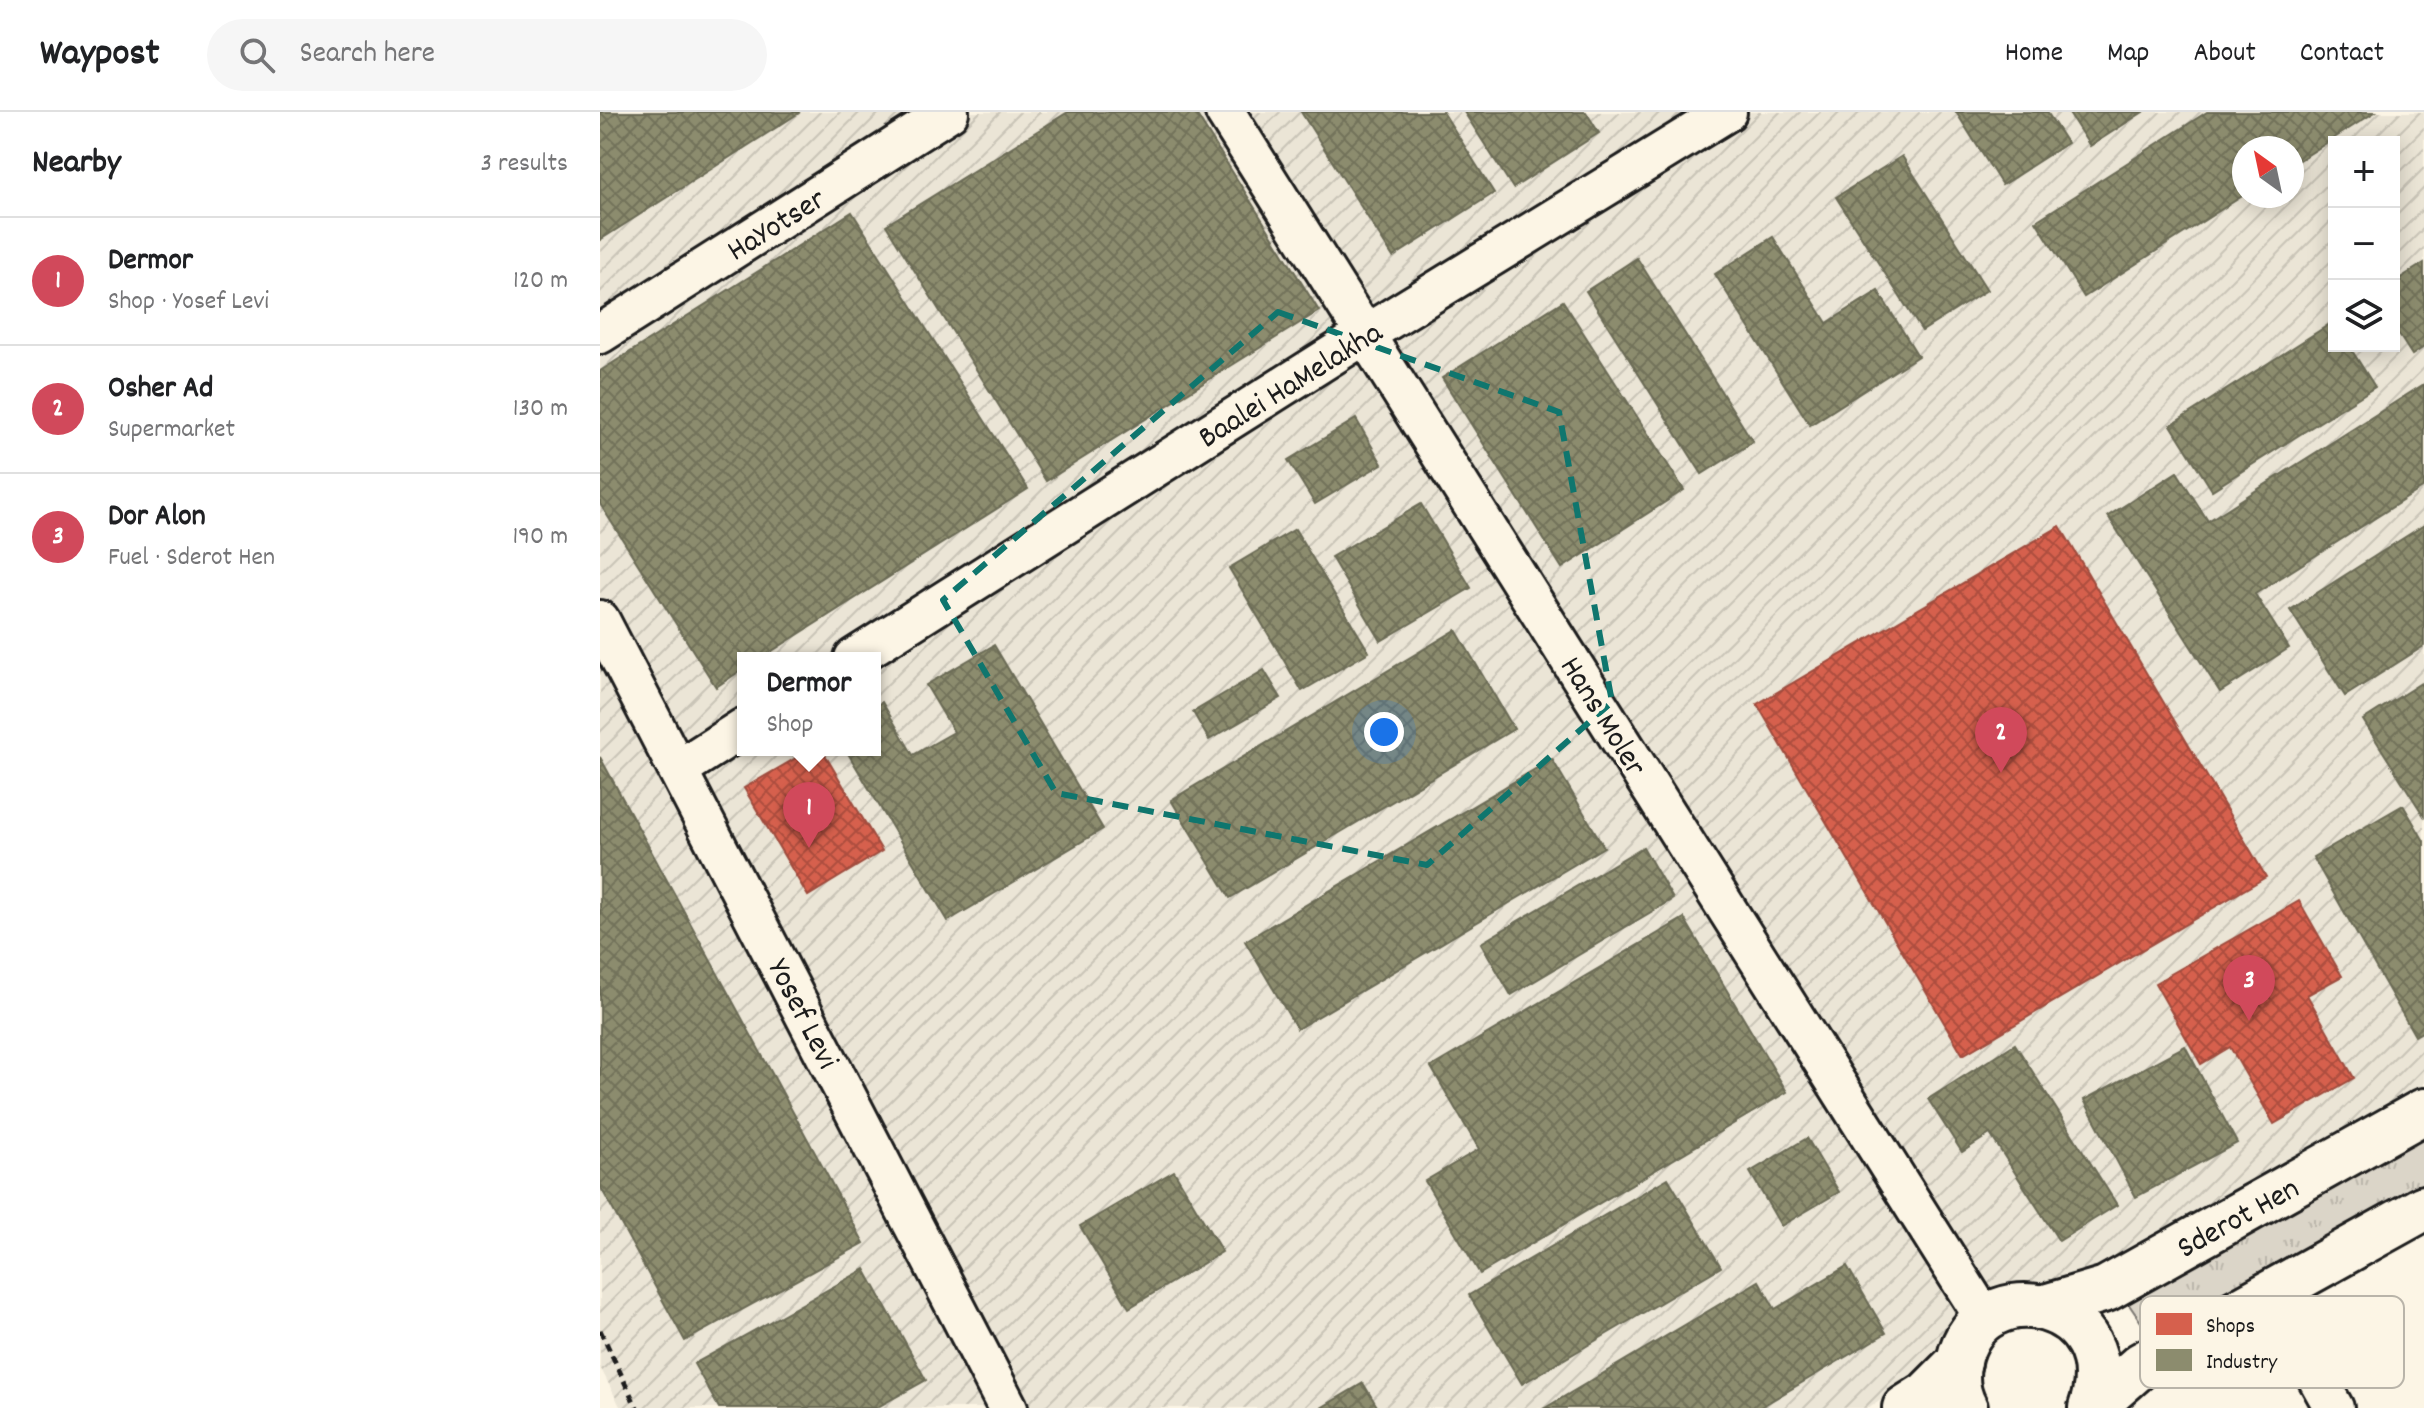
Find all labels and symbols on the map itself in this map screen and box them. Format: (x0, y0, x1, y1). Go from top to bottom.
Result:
north arrow (2232, 136, 2304, 208)
street label: HaYotser (719, 179, 836, 276)
street label: Baalei HaMelakha (1191, 312, 1394, 462)
street label: Hans Moler (1546, 649, 1656, 787)
pin: 2 (1975, 707, 2027, 773)
your location (1364, 712, 1404, 752)
pin: 1 (783, 782, 835, 848)
street label: Yosef Levi (753, 952, 848, 1079)
pin: 3 (2223, 955, 2275, 1021)
street label: Sderot Hen (2170, 1168, 2309, 1273)
legend (2140, 1296, 2404, 1388)
text: Shops (2206, 1312, 2255, 1343)
text: Industry (2206, 1348, 2278, 1379)

